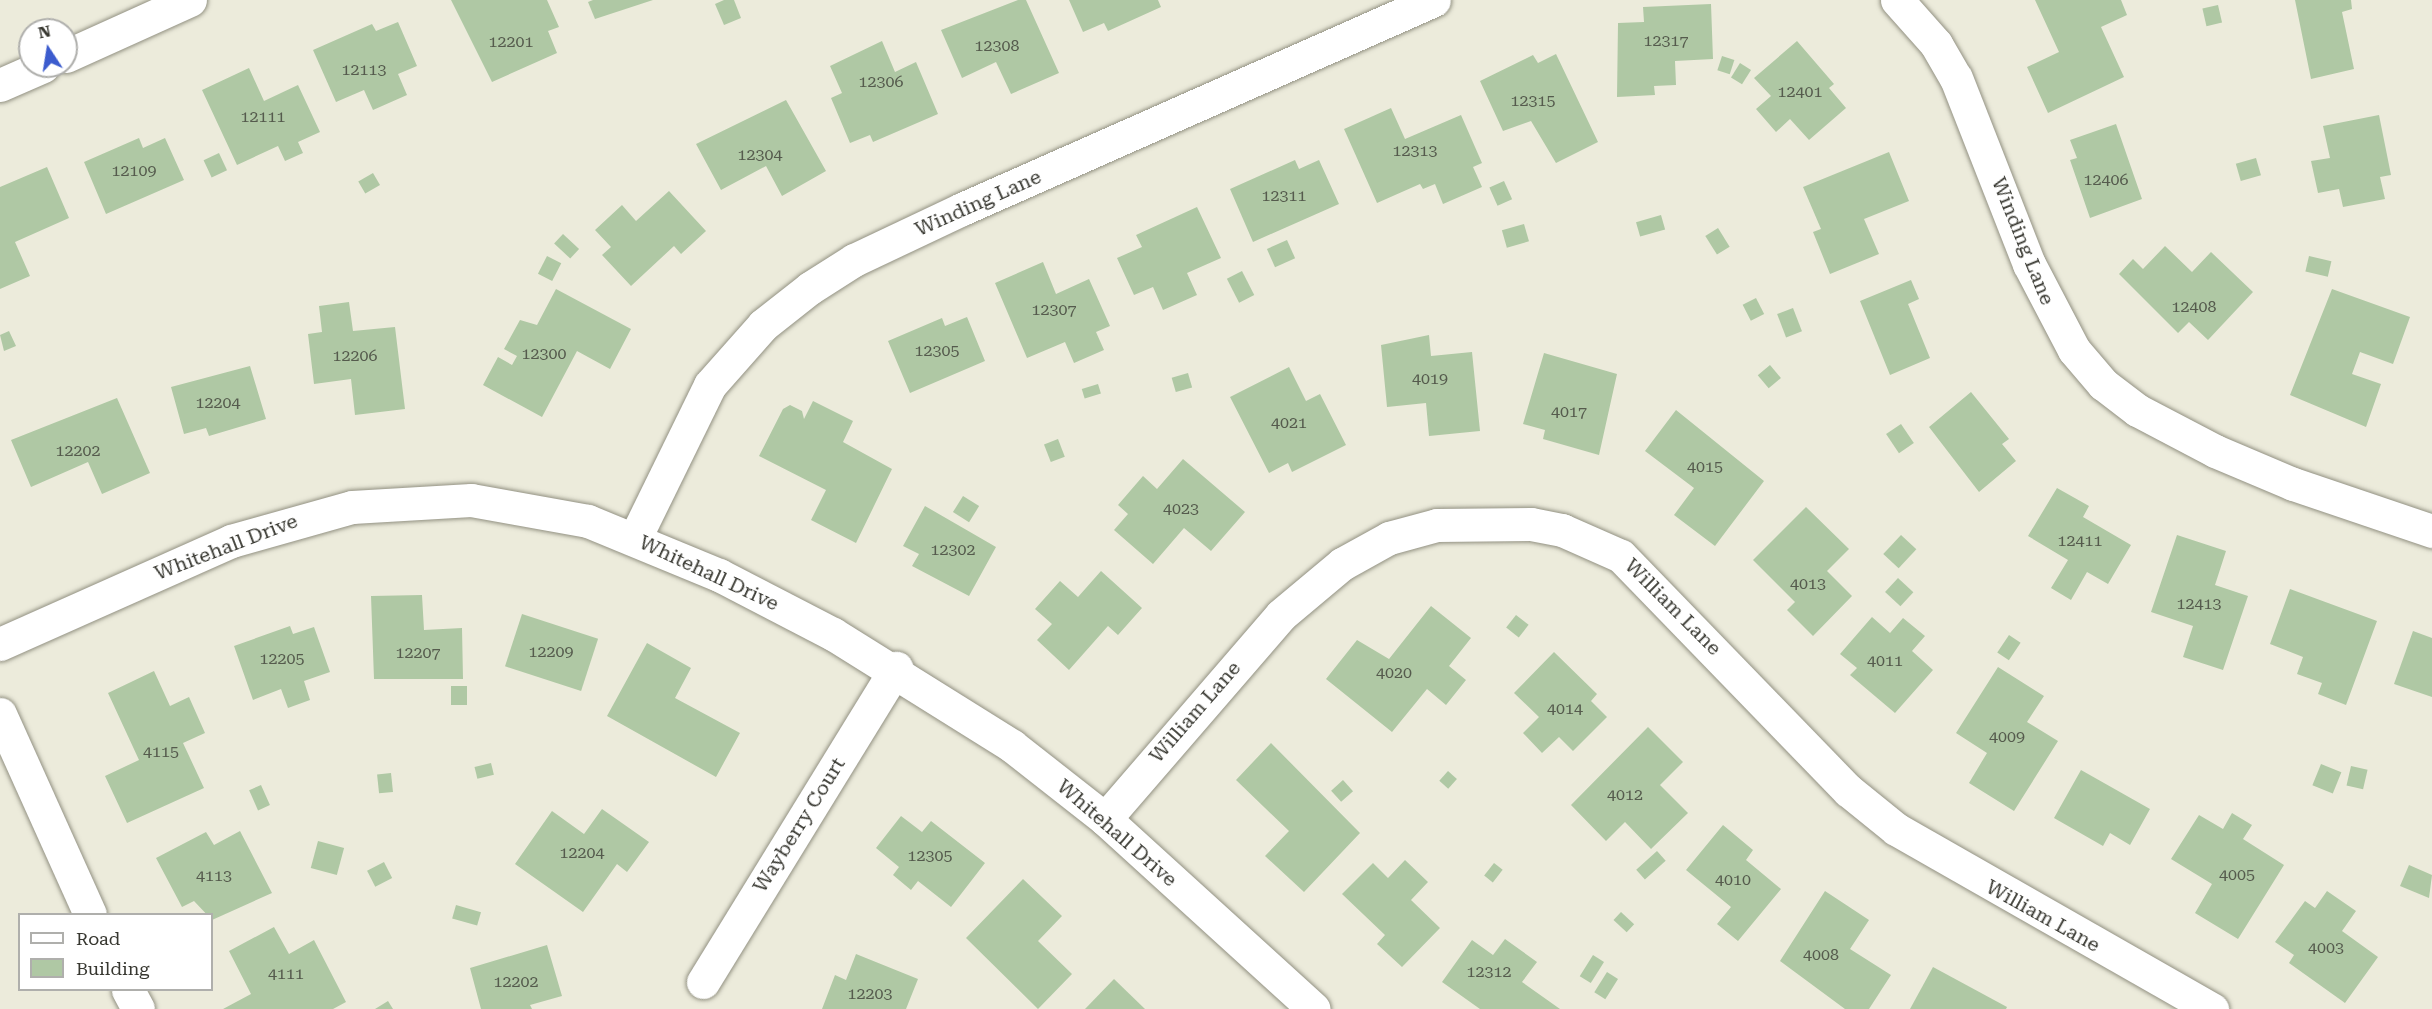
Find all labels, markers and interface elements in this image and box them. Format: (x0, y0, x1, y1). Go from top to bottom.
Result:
north arrow (18, 18, 78, 78)
text: N (37, 21, 53, 42)
house number: 12317 (1644, 31, 1688, 51)
house number: 12201 (489, 32, 533, 52)
house number: 12308 (975, 36, 1019, 56)
house number: 12113 (342, 60, 386, 80)
house number: 12306 (859, 72, 903, 92)
house number: 12401 (1778, 82, 1822, 102)
house number: 12315 (1511, 91, 1555, 111)
house number: 12111 (241, 107, 285, 127)
house number: 12313 (1393, 141, 1437, 161)
house number: 12304 (738, 145, 782, 165)
house number: 12109 (112, 161, 156, 181)
street label: Winding Lane (911, 165, 1045, 241)
house number: 12406 (2084, 170, 2128, 190)
street label: Winding Lane (1987, 174, 2059, 308)
house number: 12311 (1262, 186, 1306, 206)
house number: 12408 (2172, 297, 2216, 317)
house number: 12307 (1032, 300, 1076, 320)
house number: 12305 (915, 341, 959, 361)
house number: 12300 (522, 344, 566, 364)
house number: 12206 (333, 346, 377, 366)
house number: 4019 (1412, 369, 1448, 389)
house number: 12204 (196, 393, 240, 413)
house number: 4017 (1551, 402, 1587, 422)
house number: 4021 (1271, 413, 1307, 433)
house number: 12202 (56, 441, 100, 461)
house number: 4015 (1687, 457, 1723, 477)
house number: 4023 (1163, 499, 1199, 519)
street label: Whitehall Drive (151, 509, 301, 585)
street label: Whitehall Drive (635, 530, 783, 616)
house number: 12411 (2058, 531, 2102, 551)
house number: 12302 (931, 540, 975, 560)
street label: William Lane (1620, 554, 1726, 660)
house number: 4013 (1790, 574, 1826, 594)
house number: 12413 (2177, 594, 2221, 614)
house number: 12209 (529, 642, 573, 662)
house number: 12207 (396, 643, 440, 663)
house number: 12205 (260, 649, 304, 669)
house number: 4011 (1867, 651, 1903, 671)
street label: William Lane (1144, 656, 1246, 768)
house number: 4020 (1376, 663, 1412, 683)
house number: 4014 (1547, 699, 1583, 719)
house number: 4009 (1989, 727, 2025, 747)
house number: 4115 (143, 742, 179, 762)
street label: Wayberry Court (748, 753, 850, 897)
street label: Whitehall Drive (1052, 774, 1182, 892)
house number: 4012 (1607, 785, 1643, 805)
house number: 12204 (560, 843, 604, 863)
house number: 12305 (908, 846, 952, 866)
house number: 4005 (2219, 865, 2255, 885)
house number: 4113 (196, 866, 232, 886)
house number: 4010 (1715, 870, 1751, 890)
street label: William Lane (1982, 875, 2104, 957)
legend (18, 913, 213, 991)
text: Road (76, 928, 120, 949)
house number: 4003 (2308, 938, 2344, 958)
house number: 4008 (1803, 945, 1839, 965)
text: Building (76, 958, 150, 979)
house number: 12312 (1467, 962, 1511, 982)
house number: 4111 (268, 964, 304, 984)
house number: 12202 (494, 972, 538, 992)
house number: 12203 (848, 984, 892, 1004)

